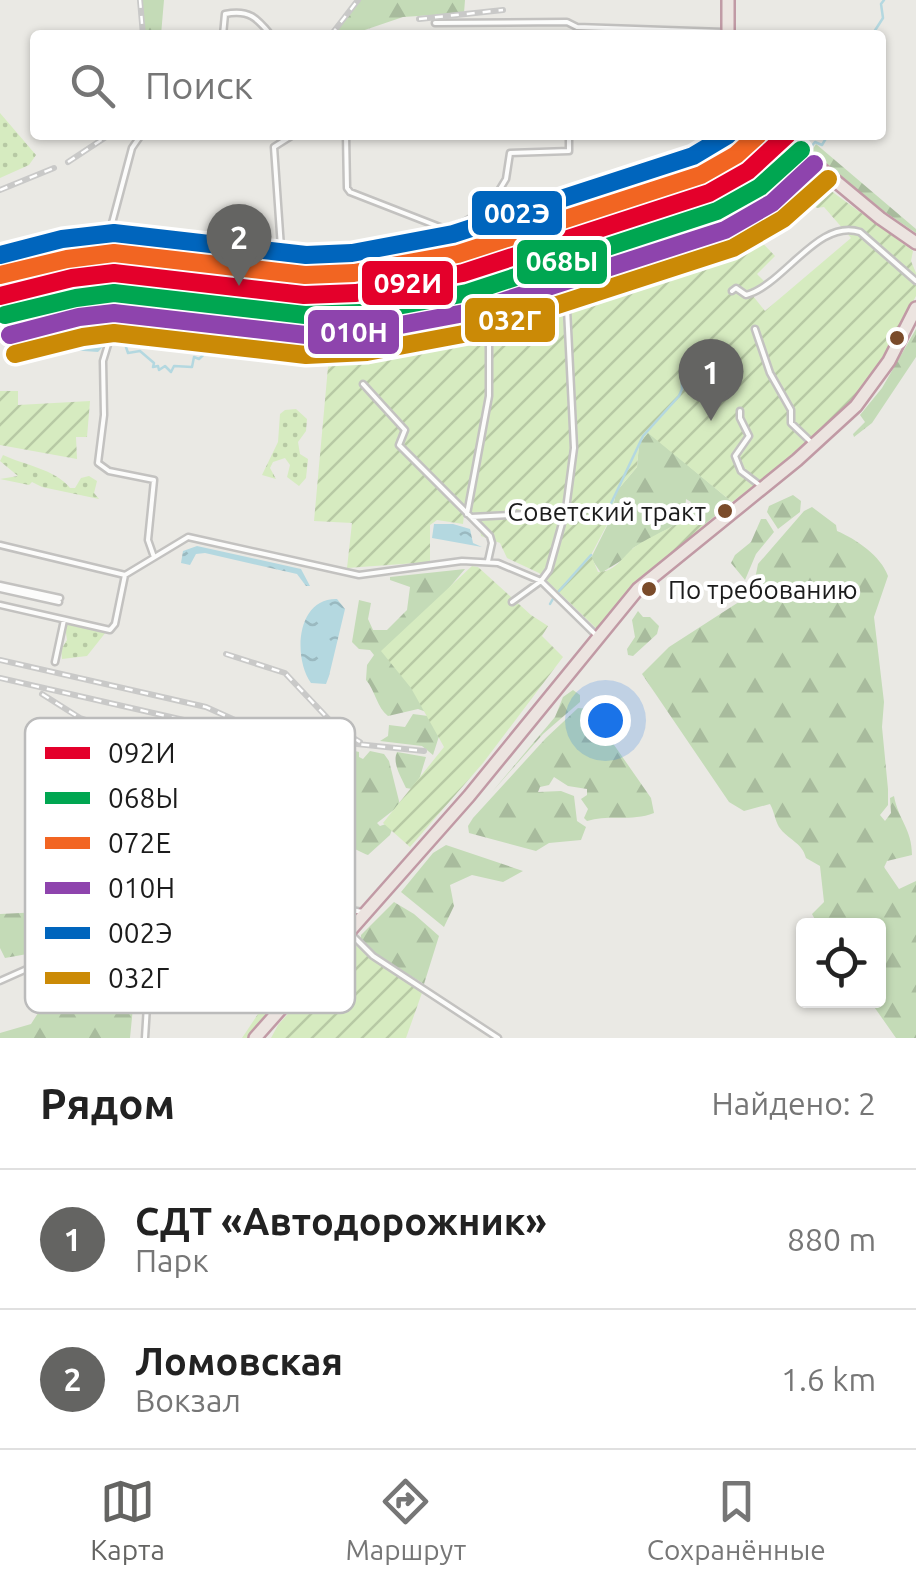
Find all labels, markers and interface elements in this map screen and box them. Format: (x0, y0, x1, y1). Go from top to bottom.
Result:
search box (30, 30, 886, 140)
icon: search (65, 58, 120, 113)
text: Поиск (145, 64, 253, 106)
line badge: 002Э (470, 189, 564, 237)
text: 002Э (484, 197, 550, 228)
pin: 2 (206, 204, 272, 286)
line badge: 068Ы (515, 238, 609, 286)
text: 068Ы (526, 245, 598, 276)
line badge: 092И (360, 259, 455, 307)
text: 092И (374, 267, 442, 298)
line badge: 032Г (463, 296, 557, 344)
text: 032Г (478, 304, 542, 335)
line badge: 010Н (306, 308, 401, 356)
text: 010Н (320, 316, 388, 347)
unlabelled marker (887, 328, 907, 348)
pin: 1 (678, 338, 744, 421)
place label: Советский тракт (507, 497, 706, 526)
marker: Советский тракт (715, 501, 735, 521)
place label: По требованию (668, 575, 858, 604)
marker: По требованию (639, 579, 659, 599)
your location (580, 695, 631, 746)
legend (25, 718, 355, 1013)
text: 092И (108, 737, 175, 768)
text: 068Ы (108, 782, 179, 813)
text: 072Е (108, 827, 171, 858)
text: 010Н (108, 872, 175, 903)
text: 002Э (108, 917, 173, 948)
map controls (796, 918, 886, 1008)
button: locate (796, 918, 886, 1008)
text: 032Г (108, 962, 169, 993)
text: Рядом (40, 1080, 175, 1127)
text: Найдено: 2 (711, 1085, 876, 1121)
text: СДТ «Автодорожник» (135, 1200, 547, 1242)
text: 1 (63, 1221, 82, 1257)
text: 880 m (787, 1221, 876, 1257)
text: Парк (135, 1242, 209, 1278)
text: Ломовская (135, 1340, 343, 1382)
text: 2 (63, 1361, 82, 1397)
text: 1.6 km (781, 1361, 876, 1397)
text: Вокзал (135, 1382, 241, 1418)
tab: Карта (90, 1474, 165, 1565)
tab: Маршрут (345, 1474, 466, 1565)
tab: Сохранённые (647, 1474, 826, 1565)

